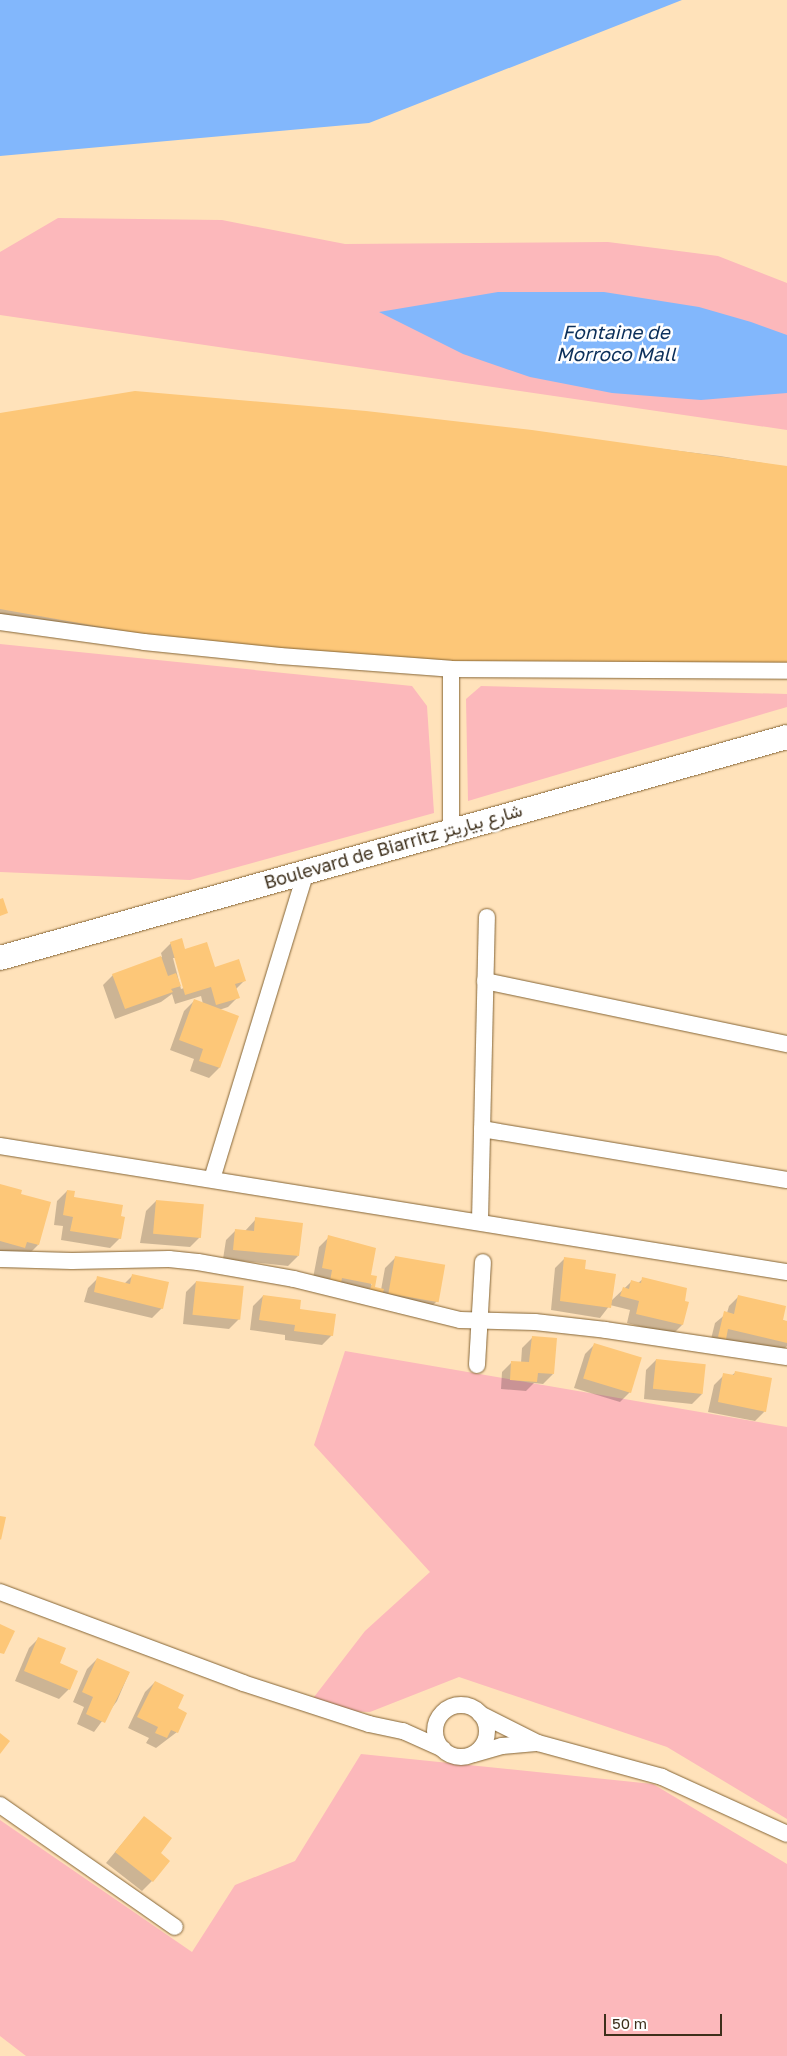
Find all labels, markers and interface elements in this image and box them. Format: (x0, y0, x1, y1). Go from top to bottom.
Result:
water label: Fontaine de Morroco Mall (556, 321, 676, 365)
street label: Boulevard de Biarritz شارع بياريتز (261, 799, 525, 893)
scale bar (607, 2004, 724, 2036)
text: 50 m (612, 2014, 647, 2032)

